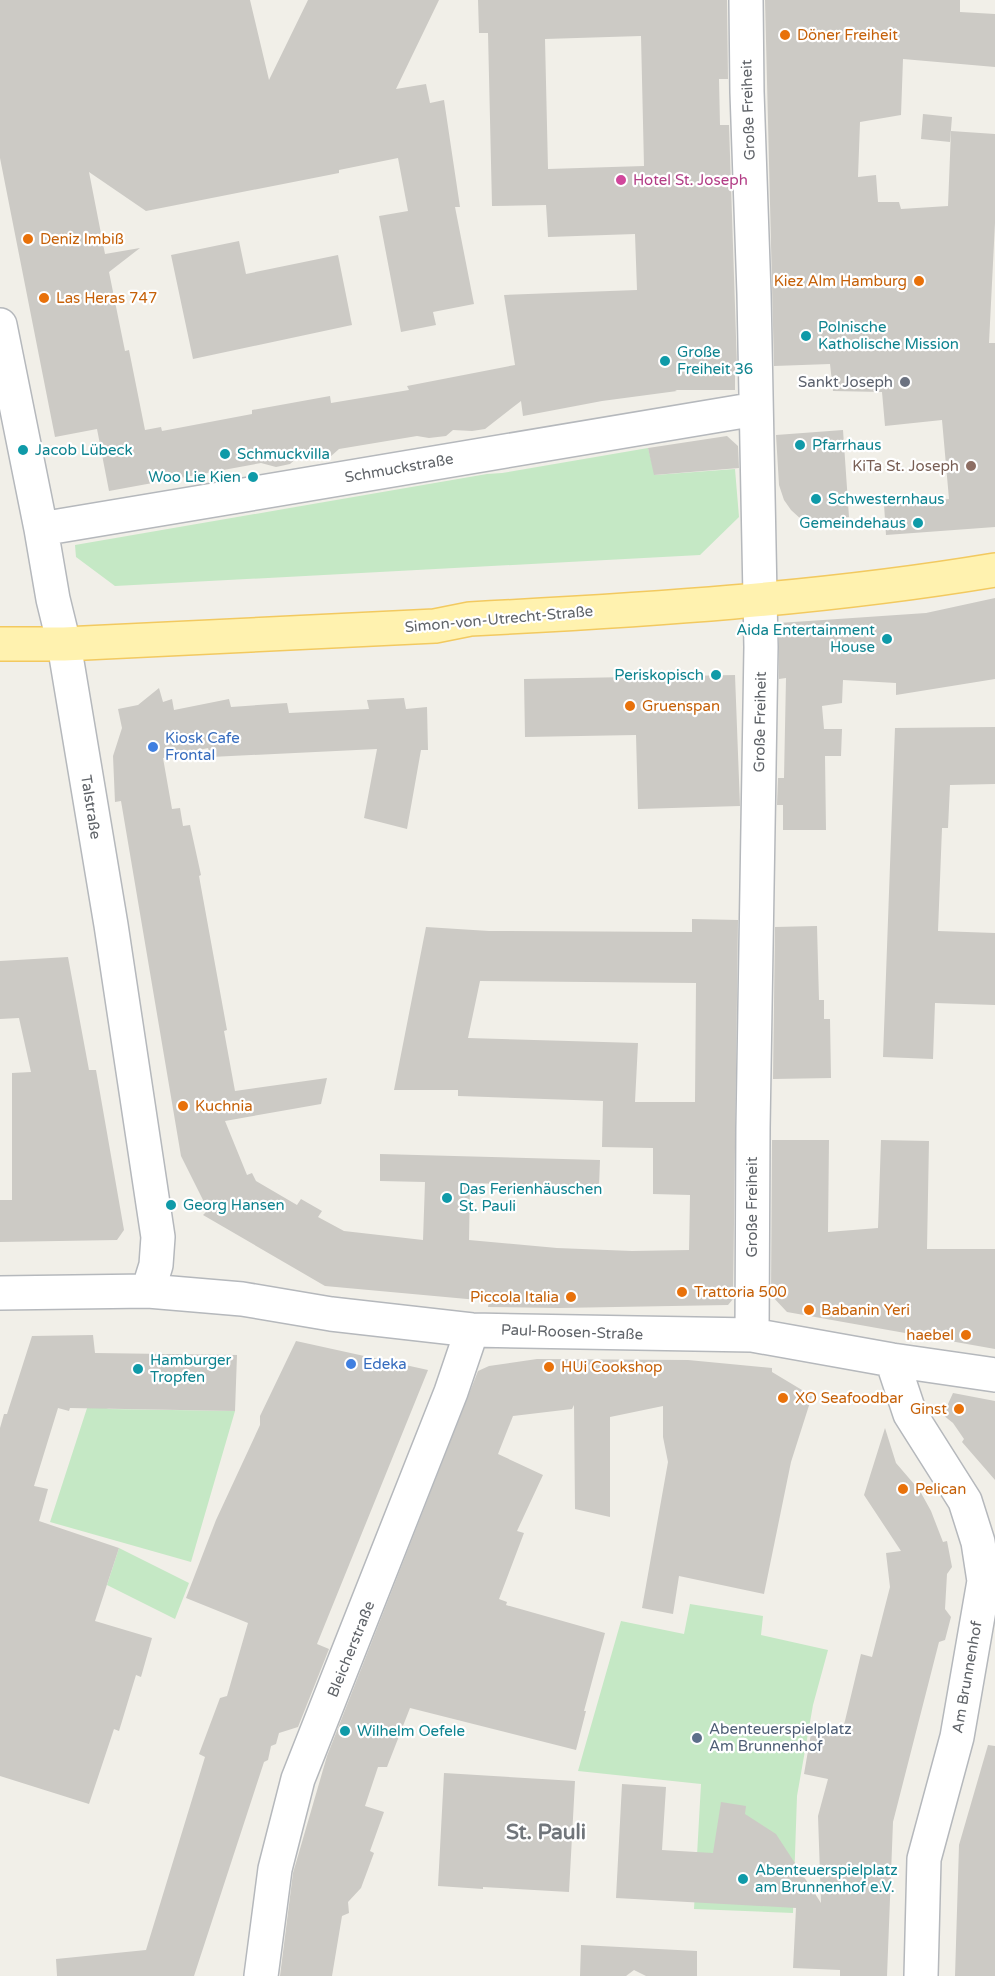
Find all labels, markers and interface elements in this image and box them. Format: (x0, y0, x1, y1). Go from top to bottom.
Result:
place label: Döner Freiheit (797, 26, 898, 44)
marker: Döner Freiheit (778, 28, 792, 42)
street label: Große Freiheit (737, 59, 759, 161)
place label: Hotel St. Joseph (633, 171, 748, 189)
marker: Hotel St. Joseph (614, 173, 628, 187)
place label: Deniz Imbiß (40, 230, 124, 248)
marker: Deniz Imbiß (21, 232, 35, 246)
place label: Kiez Alm Hamburg (774, 272, 907, 290)
marker: Kiez Alm Hamburg (912, 274, 926, 288)
place label: Las Heras 747 (56, 289, 157, 307)
marker: Las Heras 747 (37, 291, 51, 305)
place label: Polnische Katholische Mission (818, 318, 959, 353)
marker: Polnische Katholische Mission (799, 329, 813, 343)
place label: Große Freiheit 36 (677, 343, 753, 378)
marker: Große Freiheit 36 (658, 354, 672, 368)
place label: Sankt Joseph (798, 373, 893, 391)
marker: Sankt Joseph (898, 375, 912, 389)
place label: Pfarrhaus (812, 436, 881, 454)
marker: Pfarrhaus (793, 438, 807, 452)
place label: Jacob Lübeck (35, 441, 133, 459)
marker: Jacob Lübeck (16, 443, 30, 457)
place label: Schmuckvilla (237, 445, 330, 463)
marker: Schmuckvilla (218, 447, 232, 461)
street label: Schmuckstraße (343, 450, 455, 486)
place label: KiTa St. Joseph (852, 457, 959, 475)
marker: KiTa St. Joseph (964, 459, 978, 473)
place label: Woo Lie Kien (148, 468, 241, 486)
marker: Woo Lie Kien (246, 470, 260, 484)
place label: Schwesternhaus (828, 490, 944, 508)
marker: Schwesternhaus (809, 492, 823, 506)
place label: Gemeindehaus (799, 514, 906, 532)
marker: Gemeindehaus (911, 516, 925, 530)
street label: Simon-von-Utrecht-Straße (404, 602, 594, 636)
place label: Aida Entertainment House (736, 621, 875, 656)
marker: Aida Entertainment House (880, 632, 894, 646)
place label: Periskopisch (614, 666, 704, 684)
marker: Periskopisch (709, 668, 723, 682)
street label: Große Freiheit (750, 671, 770, 773)
place label: Gruenspan (642, 697, 720, 715)
marker: Gruenspan (623, 699, 637, 713)
place label: Kiosk Cafe Frontal (165, 729, 240, 764)
marker: Kiosk Cafe Frontal (146, 740, 160, 754)
street label: Talstraße (77, 774, 105, 840)
place label: Kuchnia (195, 1097, 253, 1115)
marker: Kuchnia (176, 1099, 190, 1113)
street label: Große Freiheit (743, 1156, 761, 1258)
place label: Das Ferienhäuschen St. Pauli (459, 1180, 602, 1215)
marker: Das Ferienhäuschen St. Pauli (440, 1191, 454, 1205)
place label: Georg Hansen (183, 1196, 285, 1214)
marker: Georg Hansen (164, 1198, 178, 1212)
place label: Trattoria 500 (694, 1283, 787, 1301)
marker: Trattoria 500 (675, 1285, 689, 1299)
place label: Piccola Italia (470, 1288, 559, 1306)
marker: Piccola Italia (564, 1290, 578, 1304)
place label: Babanin Yeri (821, 1301, 910, 1319)
marker: Babanin Yeri (802, 1303, 816, 1317)
street label: Paul-Roosen-Straße (501, 1321, 643, 1343)
place label: haebel (906, 1326, 954, 1344)
marker: haebel (959, 1328, 973, 1342)
place label: Hamburger Tropfen (150, 1351, 232, 1386)
place label: Edeka (363, 1355, 407, 1373)
marker: Edeka (344, 1357, 358, 1371)
place label: HUi Cookshop (561, 1358, 663, 1376)
marker: HUi Cookshop (542, 1360, 556, 1374)
marker: Hamburger Tropfen (131, 1362, 145, 1376)
place label: XO Seafoodbar (795, 1389, 904, 1407)
marker: XO Seafoodbar (776, 1391, 790, 1405)
place label: Ginst (910, 1400, 947, 1418)
marker: Ginst (952, 1402, 966, 1416)
place label: Pelican (915, 1480, 966, 1498)
marker: Pelican (896, 1482, 910, 1496)
street label: Bleicherstraße (323, 1598, 379, 1700)
street label: Am Brunnenhof (948, 1619, 986, 1735)
place label: Abenteuerspielplatz Am Brunnenhof (709, 1720, 852, 1755)
place label: Wilhelm Oefele (357, 1722, 465, 1740)
marker: Wilhelm Oefele (338, 1724, 352, 1738)
marker: Abenteuerspielplatz Am Brunnenhof (690, 1731, 704, 1745)
district label: St. Pauli (506, 1820, 586, 1845)
place label: Abenteuerspielplatz am Brunnenhof e.V. (755, 1861, 898, 1896)
marker: Abenteuerspielplatz am Brunnenhof e.V. (736, 1872, 750, 1886)

